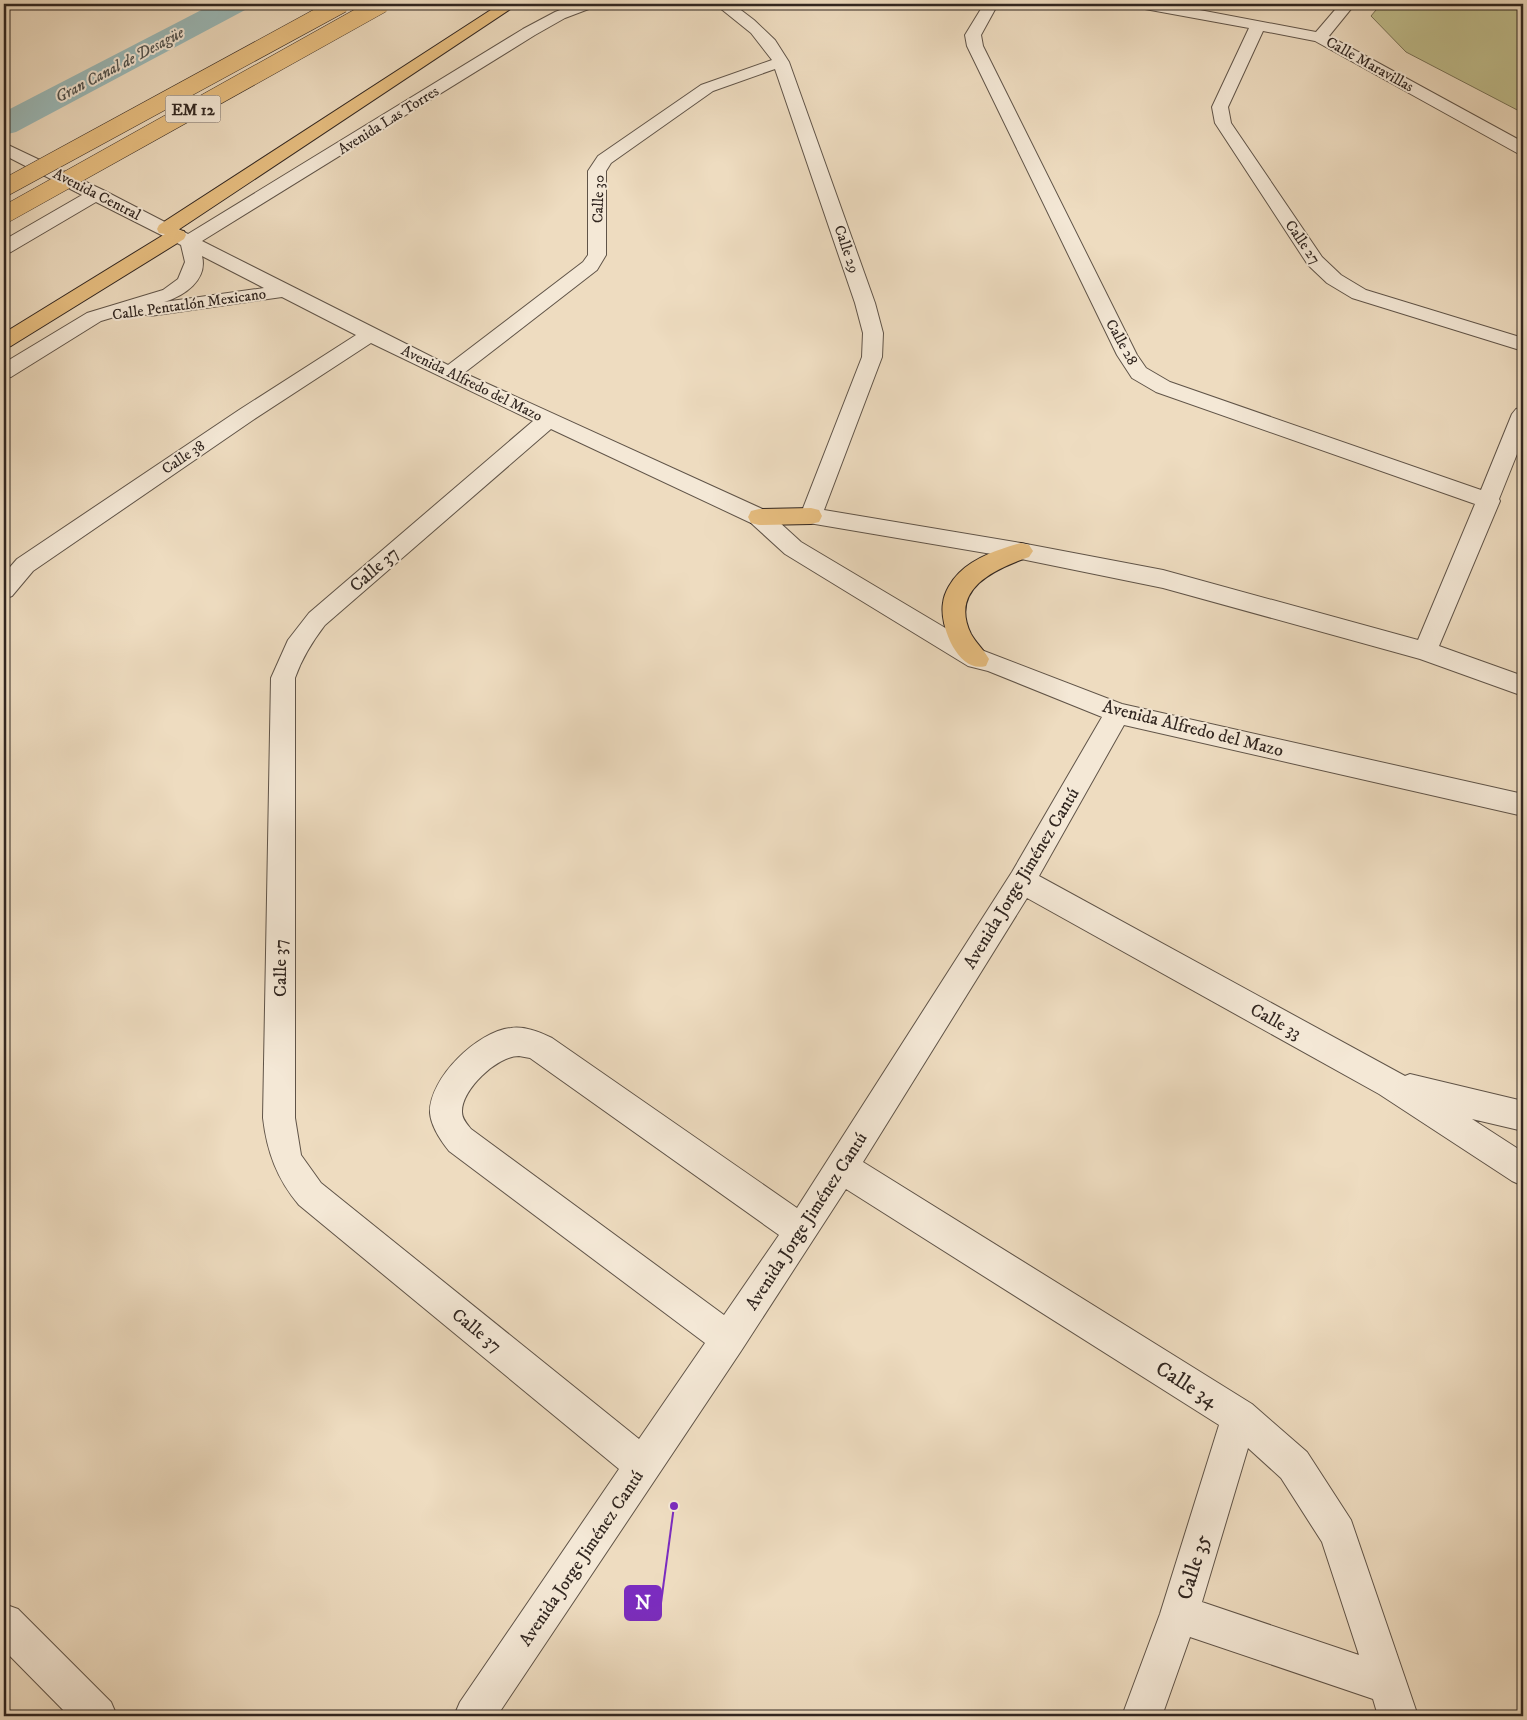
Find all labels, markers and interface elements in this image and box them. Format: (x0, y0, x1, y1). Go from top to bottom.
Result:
water label: Gran Canal de Desagüe (52, 22, 188, 107)
street label: Calle Maravillas (1322, 32, 1417, 96)
street label: Avenida Las Torres (334, 82, 442, 159)
road number: EM 12 (166, 96, 220, 122)
street label: Avenida Central (50, 164, 144, 225)
street label: Calle 30 (588, 174, 609, 224)
street label: Calle 27 (1281, 216, 1325, 268)
street label: Calle 29 (829, 223, 864, 276)
street label: Calle Pentatlón Mexicano (111, 284, 267, 325)
street label: Calle 28 (1101, 316, 1142, 369)
street label: Avenida Alfredo del Mazo (398, 341, 545, 426)
street label: Calle 38 (158, 436, 208, 479)
street label: Calle 37 (346, 542, 404, 597)
street label: Avenida Alfredo del Mazo (1100, 696, 1286, 762)
street label: Avenida Jorge Jiménez Cantú (959, 784, 1085, 973)
street label: Calle 37 (270, 939, 292, 997)
street label: Calle 33 (1246, 999, 1305, 1045)
street label: Avenida Jorge Jiménez Cantú (741, 1128, 873, 1315)
street label: Calle 37 (447, 1304, 506, 1358)
street label: Calle 34 (1151, 1356, 1223, 1415)
street label: Avenida Jorge Jiménez Cantú (515, 1466, 649, 1651)
street label: Calle 35 (1172, 1532, 1216, 1603)
callout: N (625, 1586, 661, 1620)
text: N (635, 1592, 651, 1615)

